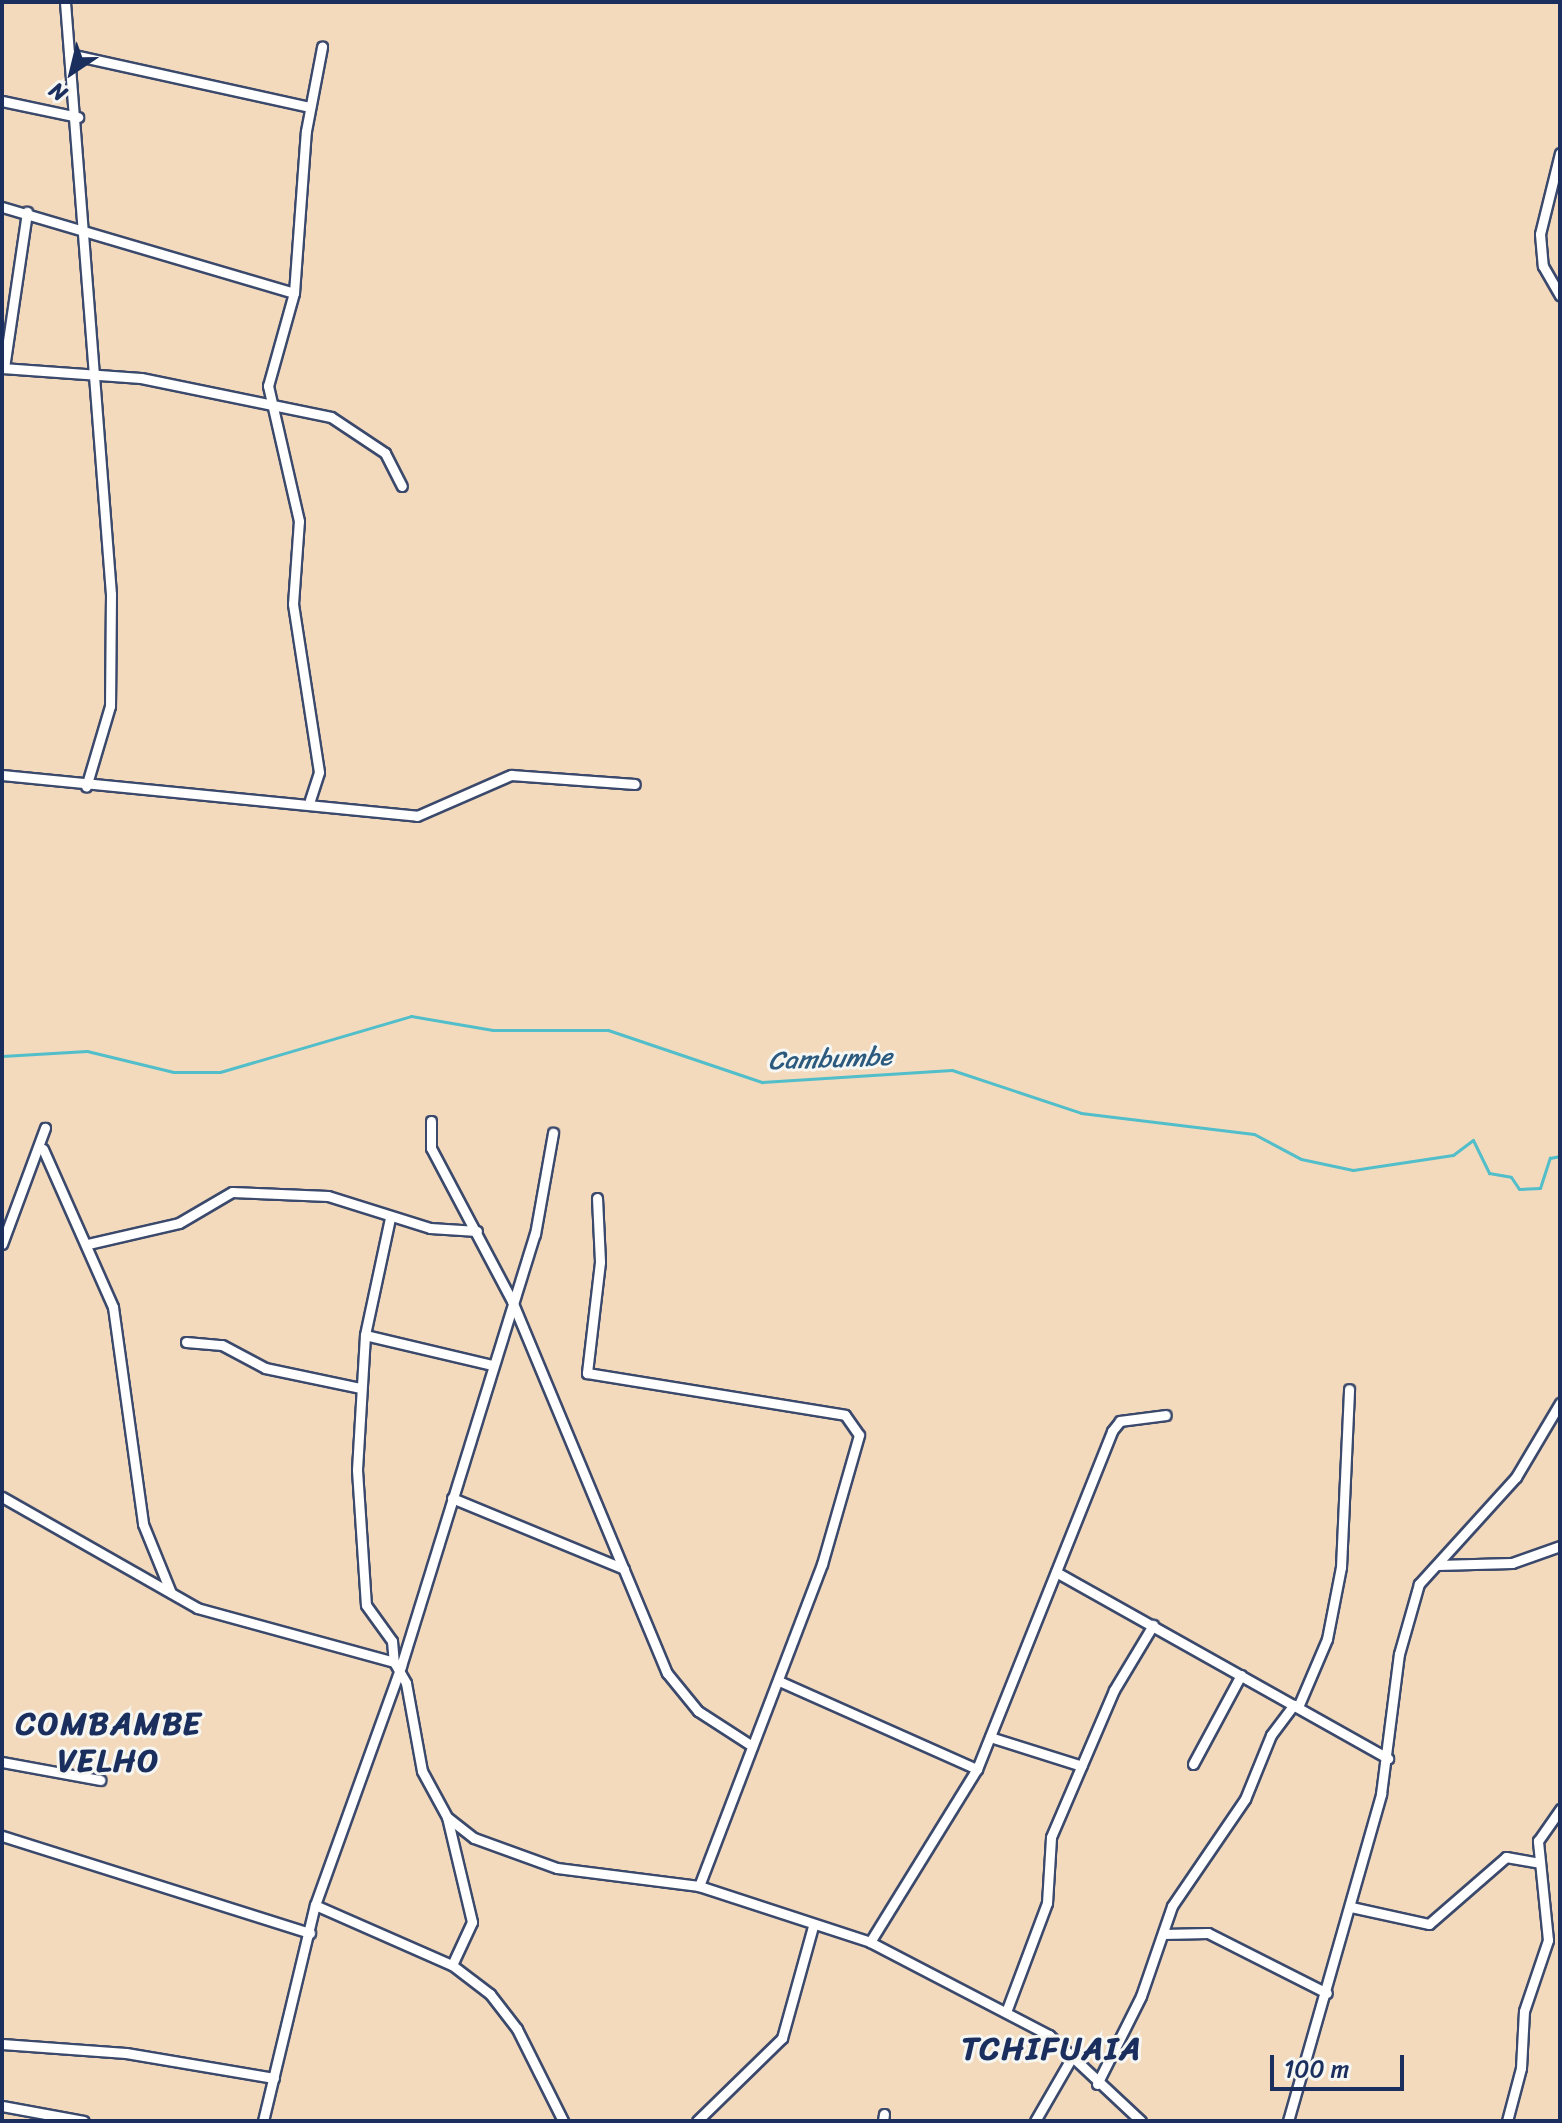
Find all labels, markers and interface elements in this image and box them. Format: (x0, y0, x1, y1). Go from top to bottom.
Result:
north arrow (32, 32, 112, 112)
text: N (41, 72, 75, 112)
water label: Cambumbe (768, 1041, 892, 1077)
district label: COMBAMBE VELHO (14, 1706, 204, 1781)
district label: TCHIFUAIA (961, 2030, 1143, 2068)
scale bar (1274, 2039, 1408, 2089)
text: 100 m (1284, 2048, 1349, 2090)

